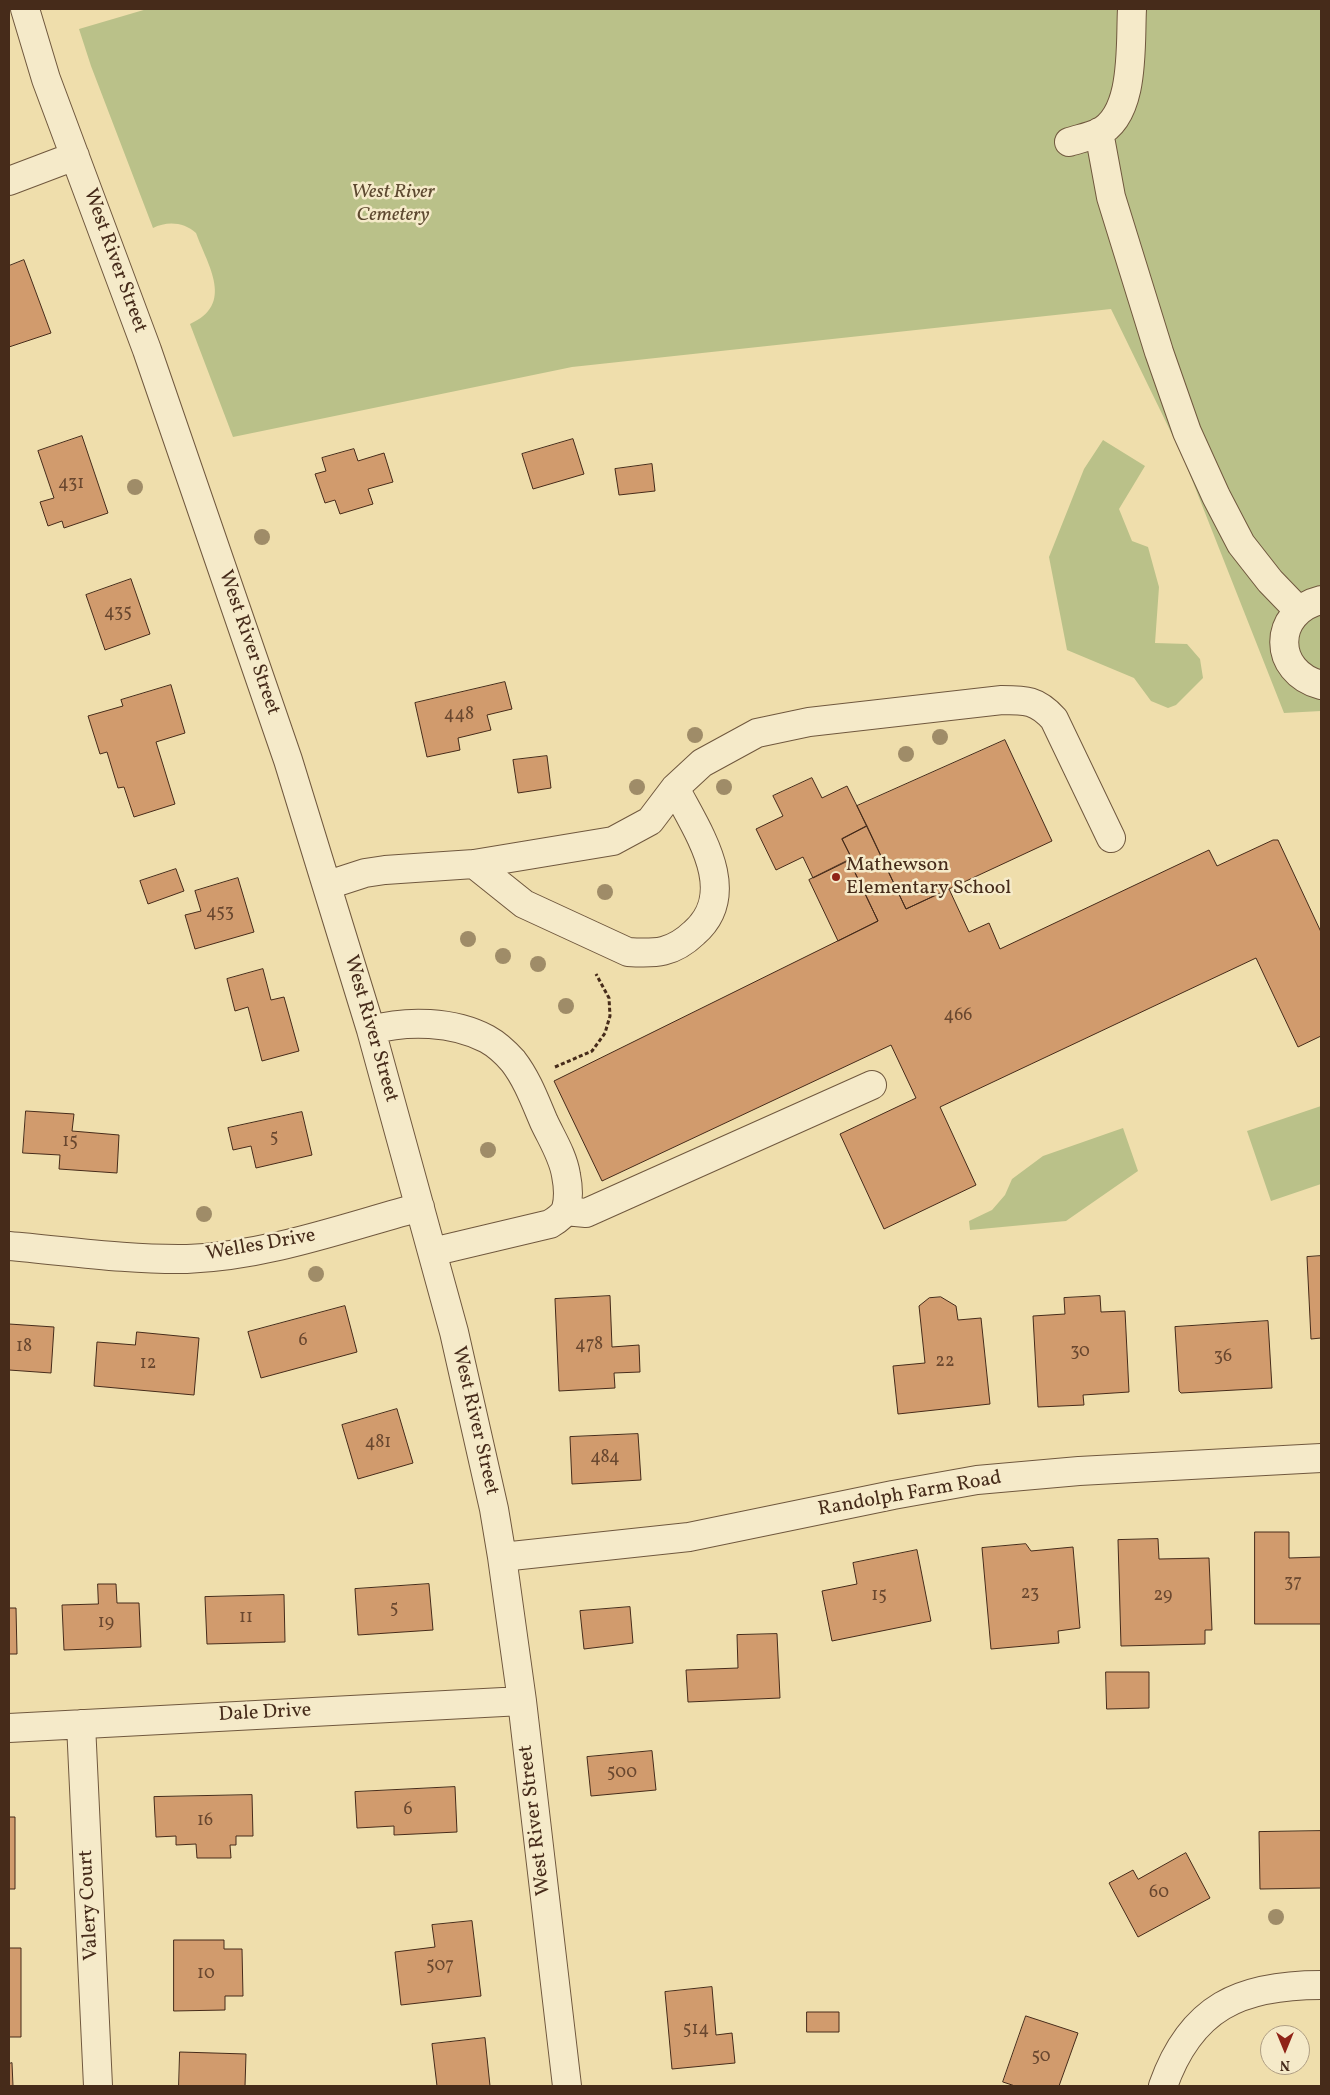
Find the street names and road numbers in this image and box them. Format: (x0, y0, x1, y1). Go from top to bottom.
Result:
street label: West River Street (77, 186, 151, 336)
street label: West River Street (212, 567, 284, 719)
street label: West River Street (338, 953, 402, 1105)
street label: Welles Drive (204, 1225, 318, 1267)
street label: West River Street (445, 1344, 503, 1498)
street label: Randolph Farm Road (816, 1467, 1004, 1523)
street label: Dale Drive (218, 1700, 312, 1728)
street label: West River Street (515, 1743, 557, 1897)
street label: Valery Court (75, 1849, 105, 1961)

